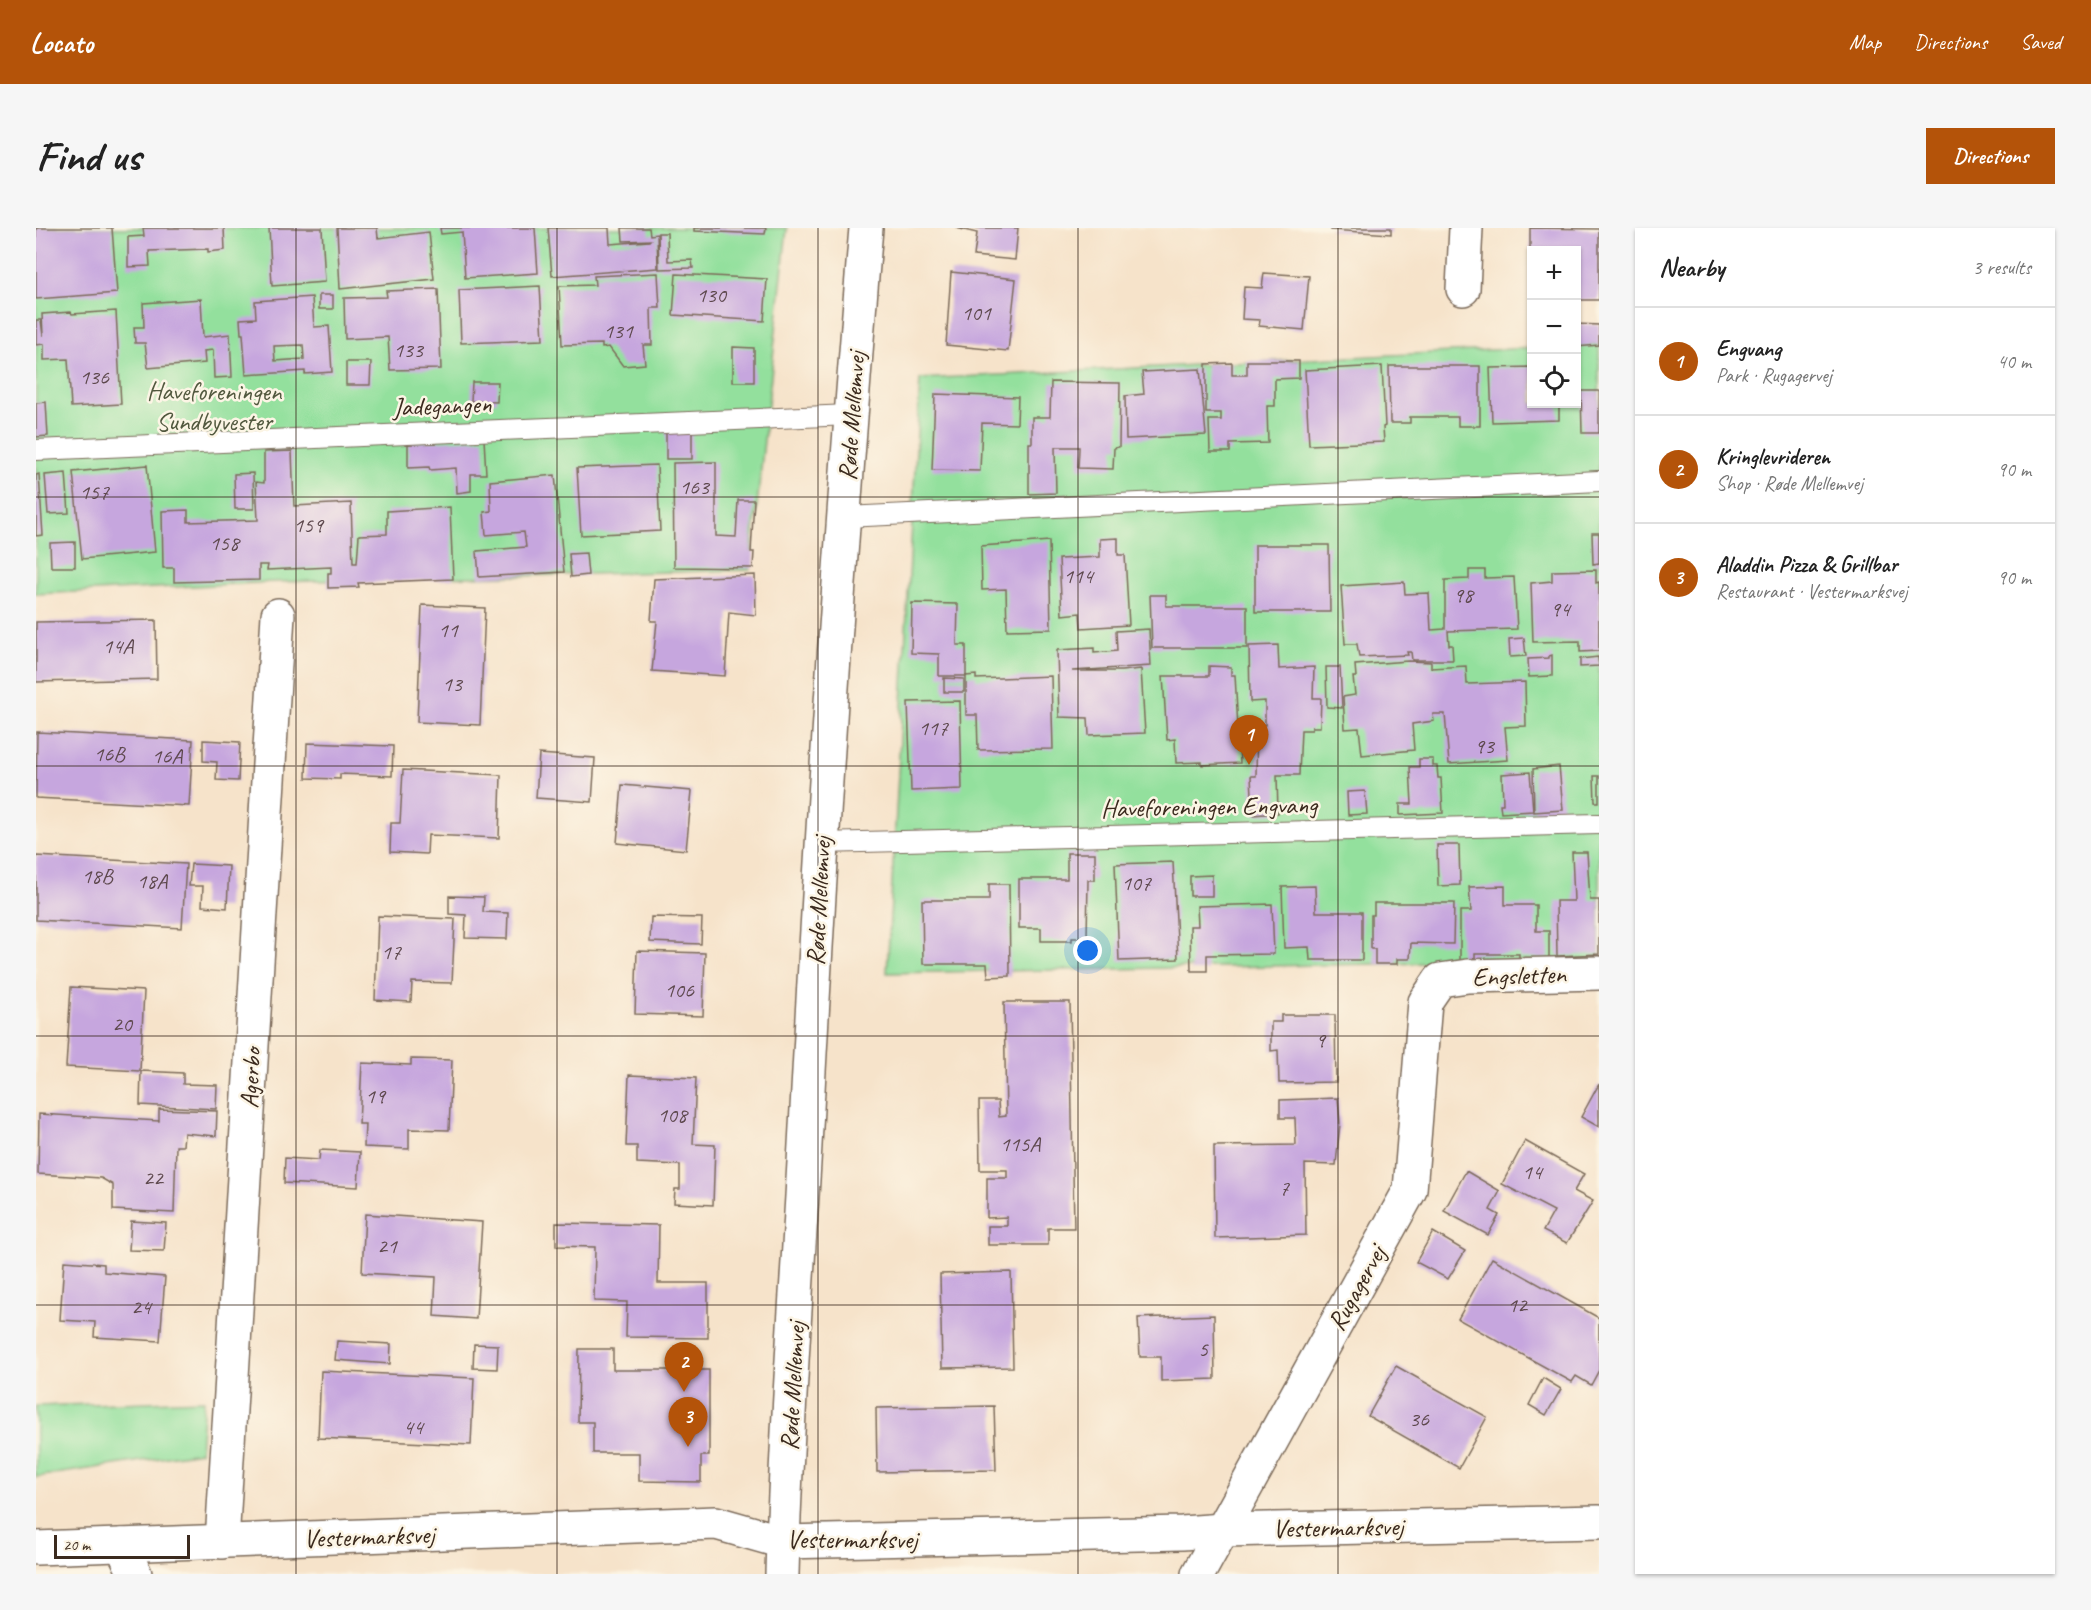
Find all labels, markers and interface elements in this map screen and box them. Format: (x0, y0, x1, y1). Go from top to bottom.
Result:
text: Locato (30, 25, 93, 60)
text: Map (1849, 29, 1881, 55)
text: Directions (1914, 29, 1987, 55)
text: Saved (2020, 29, 2061, 55)
button: Directions (1926, 128, 2055, 184)
text: Find us (36, 130, 141, 183)
map controls (1527, 246, 1581, 408)
button: + (1527, 246, 1581, 300)
text: Nearby (1659, 251, 1724, 284)
text: 3 results (1972, 255, 2031, 280)
house number: 130 (696, 281, 728, 309)
house number: 101 (961, 299, 992, 327)
button: − (1527, 300, 1581, 354)
house number: 131 (603, 317, 634, 345)
text: Engvang (1716, 335, 1781, 363)
house number: 133 (393, 336, 425, 364)
street label: Røde Mellemvej (831, 348, 873, 482)
text: 1 (1674, 349, 1683, 374)
text: 40 m (1997, 349, 2031, 374)
button: locate (1527, 354, 1581, 408)
house number: 136 (79, 363, 110, 391)
text: Park · Rugagervej (1716, 363, 1832, 388)
park label: Haveforeningen Sundbyvester (147, 375, 283, 438)
street label: Jadegangen (390, 387, 492, 424)
text: Kringlevrideren (1716, 443, 1830, 471)
text: 2 (1674, 457, 1683, 482)
text: 90 m (1997, 457, 2031, 482)
text: Shop · Røde Mellemvej (1716, 471, 1863, 496)
house number: 163 (679, 473, 711, 501)
house number: 157 (79, 478, 110, 506)
house number: 159 (293, 511, 325, 539)
house number: 158 (209, 529, 241, 557)
text: Aladdin Pizza & Grillbar (1716, 551, 1897, 579)
house number: 114 (1063, 562, 1095, 590)
text: 3 (1674, 565, 1683, 590)
text: 90 m (1997, 565, 2031, 590)
text: Restaurant · Vestermarksvej (1716, 579, 1908, 604)
house number: 98 (1453, 581, 1475, 609)
house number: 94 (1550, 595, 1572, 623)
house number: 11 (438, 616, 459, 644)
house number: 14A (103, 632, 134, 660)
house number: 13 (442, 670, 464, 698)
house number: 117 (918, 714, 949, 742)
pin: 1 (1230, 716, 1268, 765)
house number: 93 (1474, 732, 1496, 760)
house number: 16B (93, 740, 126, 768)
house number: 16A (152, 742, 183, 770)
street label: Haveforeningen Engvang (1101, 788, 1319, 825)
street label: Røde Mellemvej (799, 833, 839, 967)
house number: 18B (81, 862, 114, 890)
house number: 18A (137, 867, 168, 895)
house number: 107 (1121, 869, 1152, 897)
your location (1073, 936, 1102, 965)
house number: 17 (381, 938, 402, 966)
street label: Engsletten (1472, 957, 1568, 994)
house number: 106 (664, 976, 695, 1004)
house number: 20 (112, 1010, 134, 1038)
house number: 9 (1315, 1026, 1327, 1054)
street label: Agerbo (232, 1044, 269, 1109)
house number: 19 (365, 1082, 387, 1110)
house number: 108 (657, 1101, 689, 1129)
house number: 115A (1000, 1130, 1041, 1158)
house number: 14 (1522, 1158, 1544, 1186)
house number: 22 (143, 1164, 165, 1192)
house number: 7 (1279, 1174, 1290, 1202)
house number: 21 (377, 1232, 398, 1260)
street label: Rugagervej (1320, 1237, 1395, 1336)
house number: 12 (1507, 1291, 1529, 1319)
house number: 24 (131, 1293, 153, 1321)
street label: Røde Mellemvej (773, 1318, 813, 1452)
house number: 5 (1198, 1335, 1209, 1363)
pin: 2 (664, 1342, 704, 1392)
pin: 3 (668, 1398, 708, 1447)
house number: 36 (1409, 1405, 1430, 1433)
house number: 44 (403, 1413, 425, 1441)
street label: Vestermarksvej (1272, 1510, 1406, 1545)
street label: Vestermarksvej (303, 1518, 438, 1555)
street label: Vestermarksvej (787, 1523, 920, 1556)
scale bar (54, 1532, 190, 1560)
text: 20 m (63, 1535, 90, 1555)

